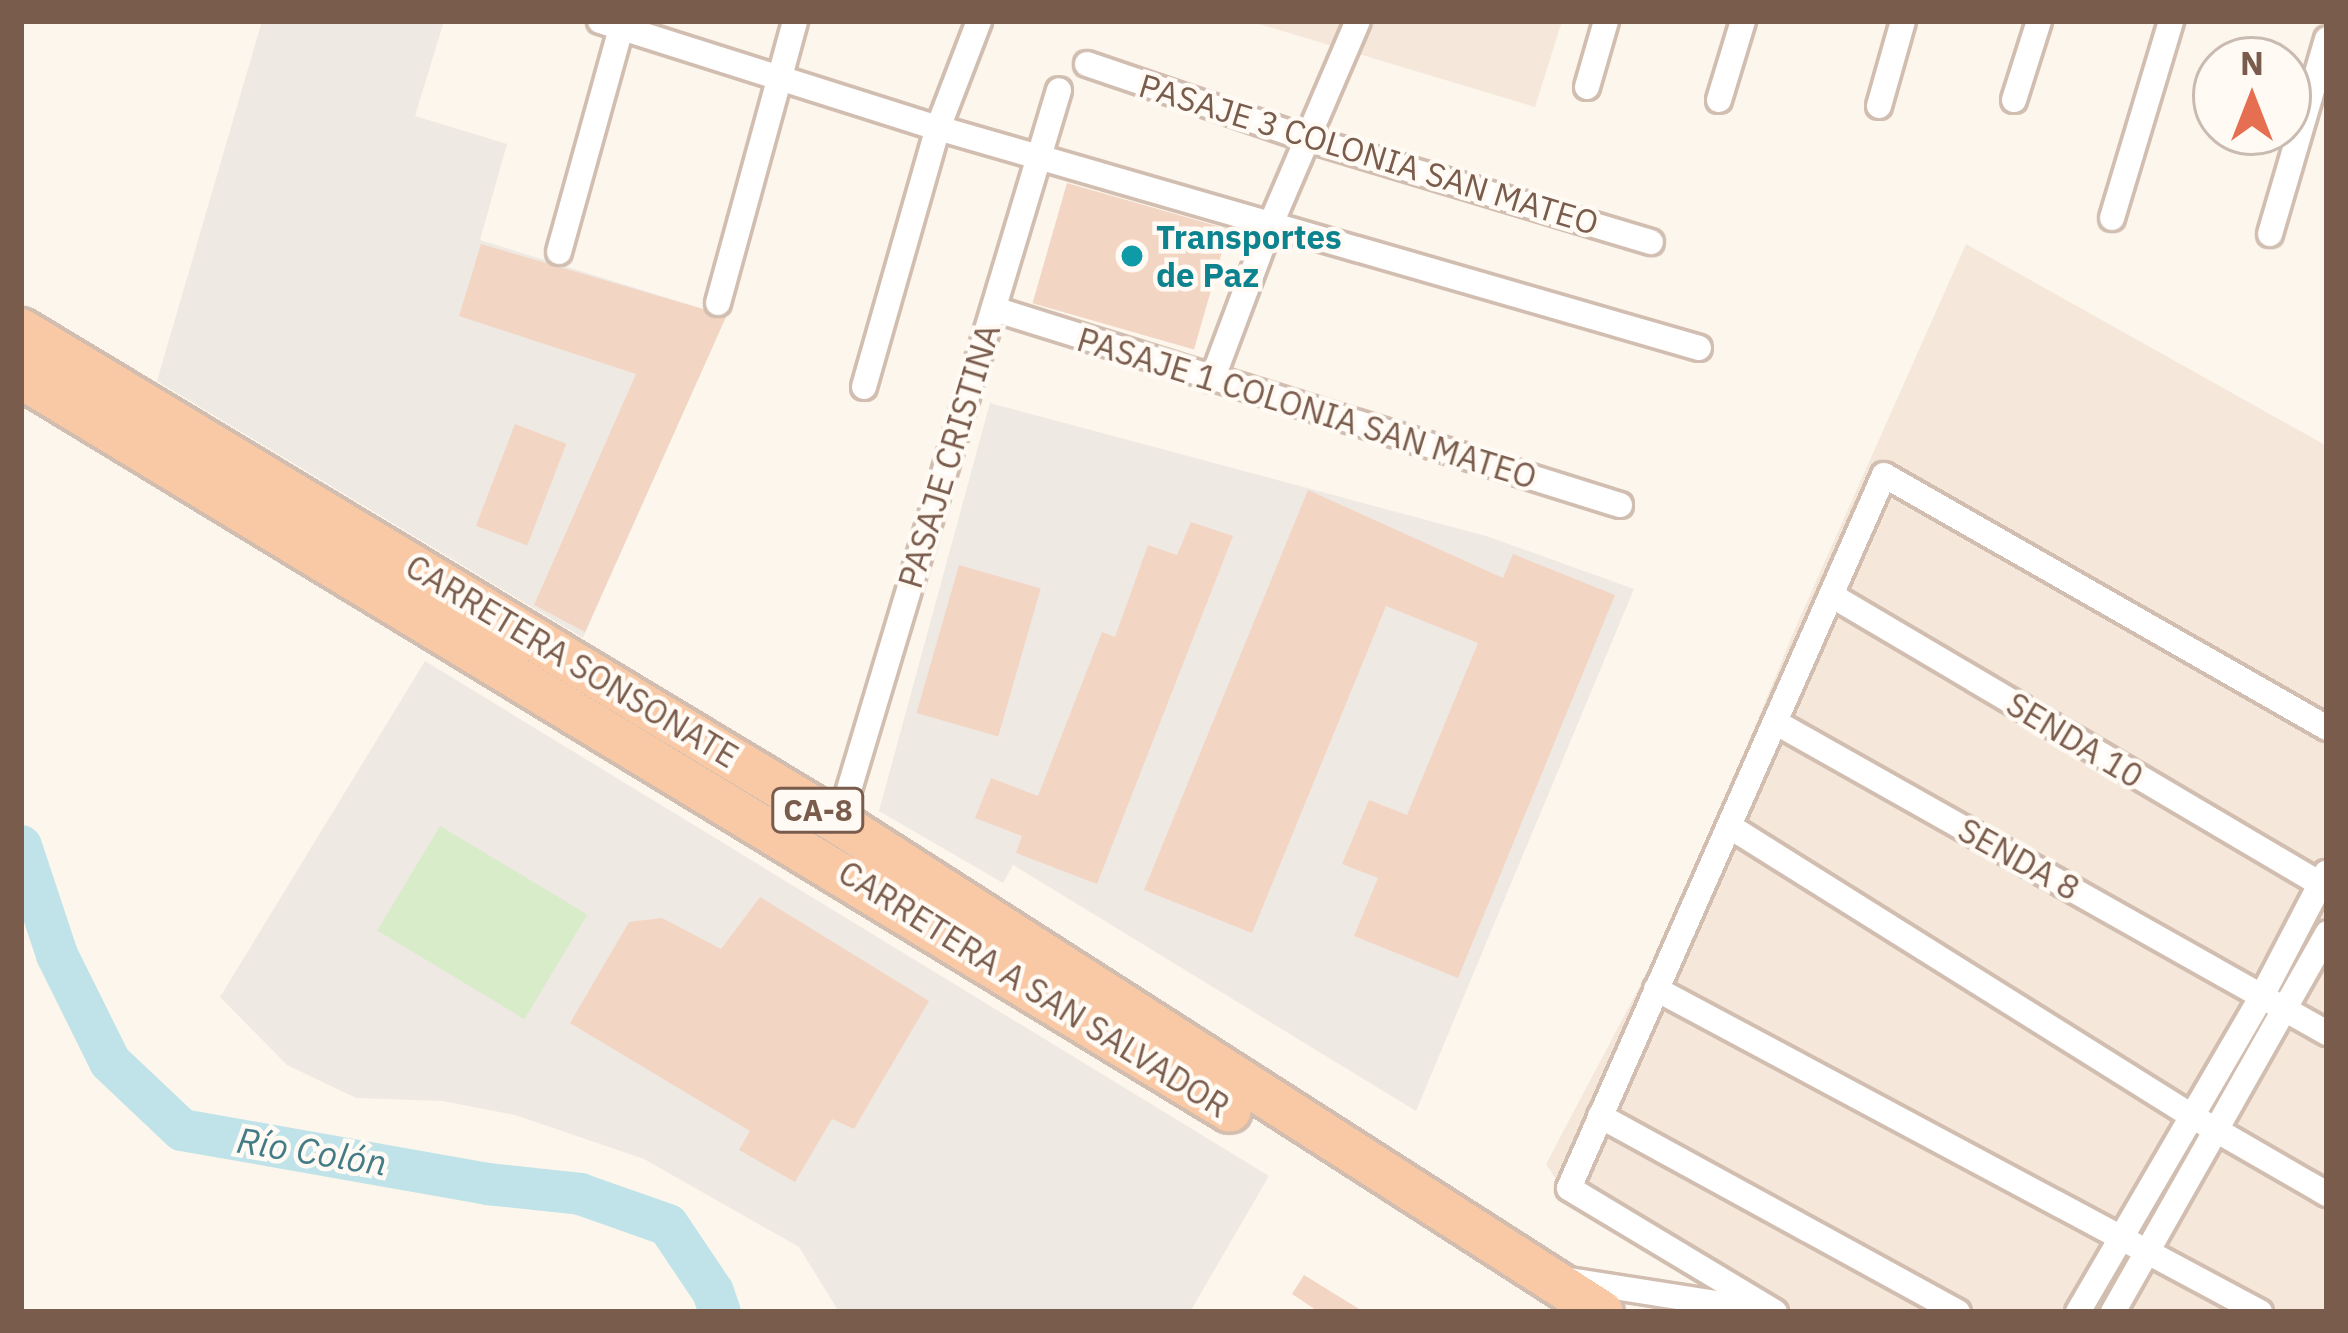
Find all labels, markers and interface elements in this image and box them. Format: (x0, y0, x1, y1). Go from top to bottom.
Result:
north arrow (2192, 36, 2312, 156)
text: N (2240, 41, 2264, 84)
street label: PASAJE 3 COLONIA SAN MATEO (1135, 65, 1603, 243)
place label: Transportes de Paz (1156, 217, 1342, 295)
marker: Transportes de Paz (1119, 243, 1145, 269)
street label: PASAJE CRISTINA (890, 319, 1008, 593)
street label: PASAJE 1 COLONIA SAN MATEO (1073, 319, 1541, 497)
street label: CARRETERA SONSONATE (399, 546, 745, 776)
street label: SENDA 10 (2000, 684, 2150, 796)
road number: CA-8 (770, 786, 866, 834)
street label: SENDA 8 (1952, 810, 2086, 908)
street label: CARRETERA A SAN SALVADOR (831, 852, 1237, 1126)
water label: Río Colón (234, 1118, 390, 1184)

